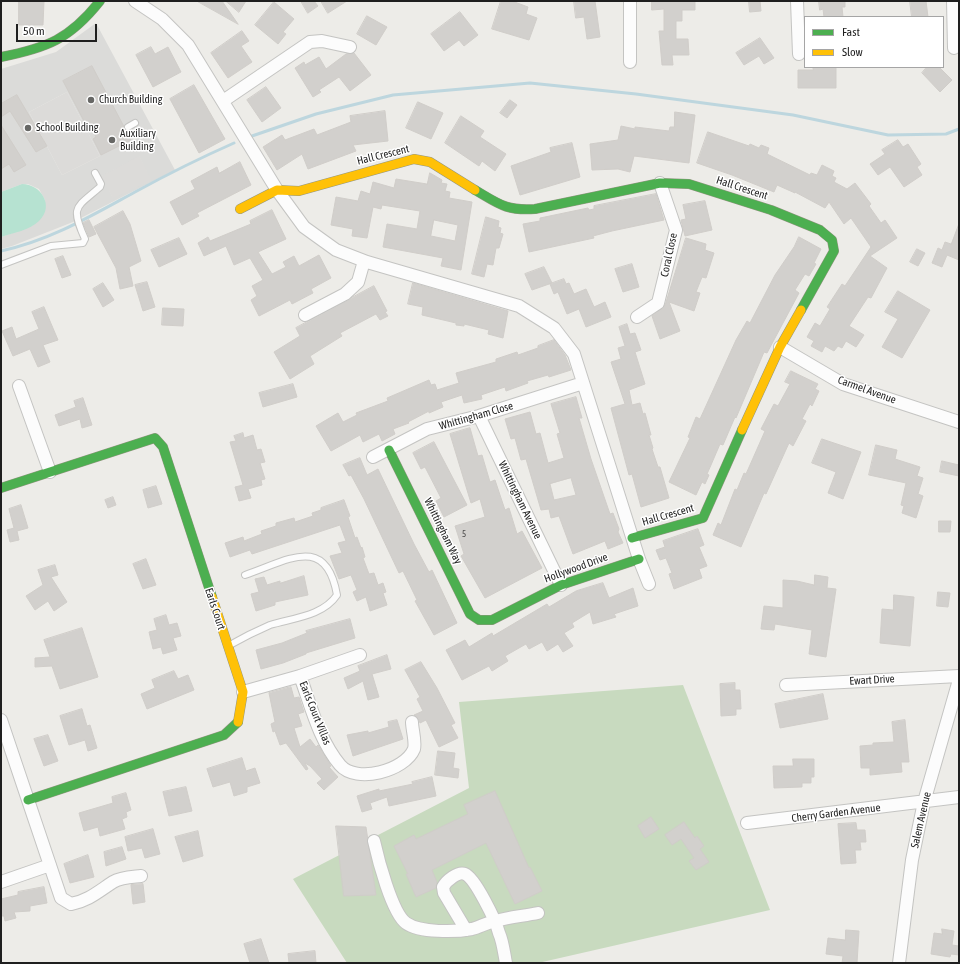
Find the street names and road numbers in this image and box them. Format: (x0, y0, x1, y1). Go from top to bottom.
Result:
street label: Hall Crescent (355, 142, 411, 168)
street label: Hall Crescent (715, 173, 769, 203)
street label: Coral Close (658, 232, 680, 278)
street label: Carmel Avenue (836, 373, 898, 407)
street label: Whittingham Close (437, 399, 515, 433)
street label: Whittingham Avenue (495, 459, 545, 541)
street label: Whittingham Way (421, 496, 465, 566)
street label: Hall Crescent (640, 501, 696, 529)
street label: Hollywood Drive (542, 550, 610, 586)
street label: Earls Court (202, 586, 228, 632)
street label: Ewart Drive (849, 672, 895, 688)
street label: Earls Court Villas (296, 679, 334, 747)
street label: Salem Avenue (908, 791, 934, 849)
street label: Cherry Garden Avenue (791, 801, 881, 825)

